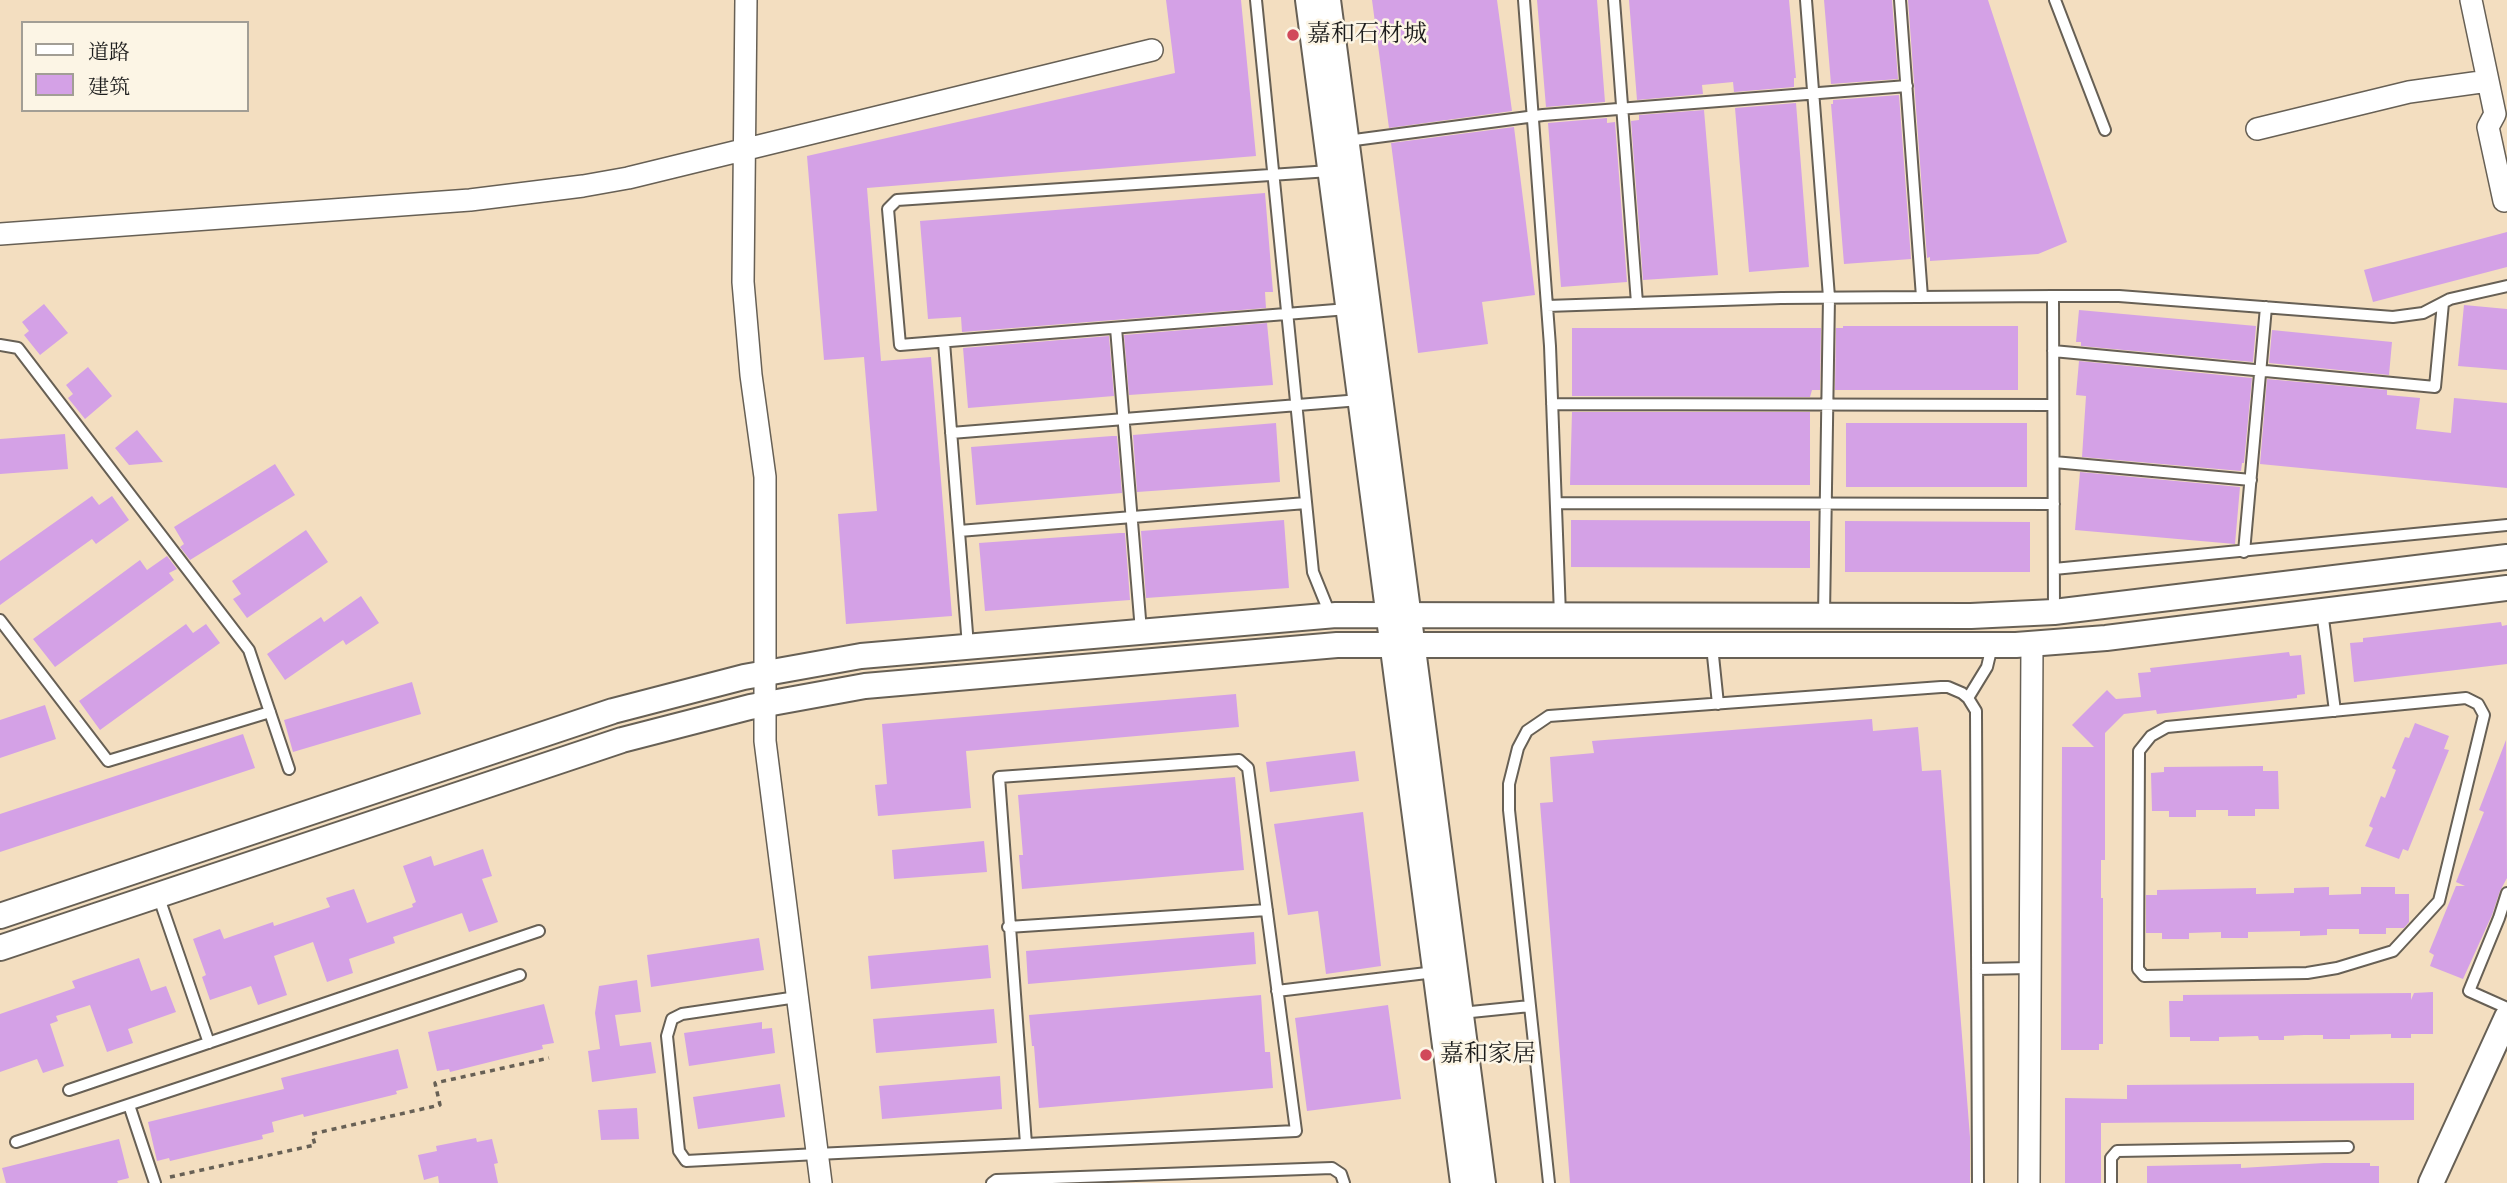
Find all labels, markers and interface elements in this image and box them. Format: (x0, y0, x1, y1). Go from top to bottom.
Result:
legend (21, 21, 248, 112)
place label: 嘉和石材城 (1307, 21, 1427, 49)
marker: 嘉和石材城 (1285, 27, 1301, 43)
text: 道路 (88, 39, 130, 65)
text: 建筑 (88, 74, 130, 100)
place label: 嘉和家居 (1440, 1041, 1536, 1069)
marker: 嘉和家居 (1418, 1047, 1434, 1063)

